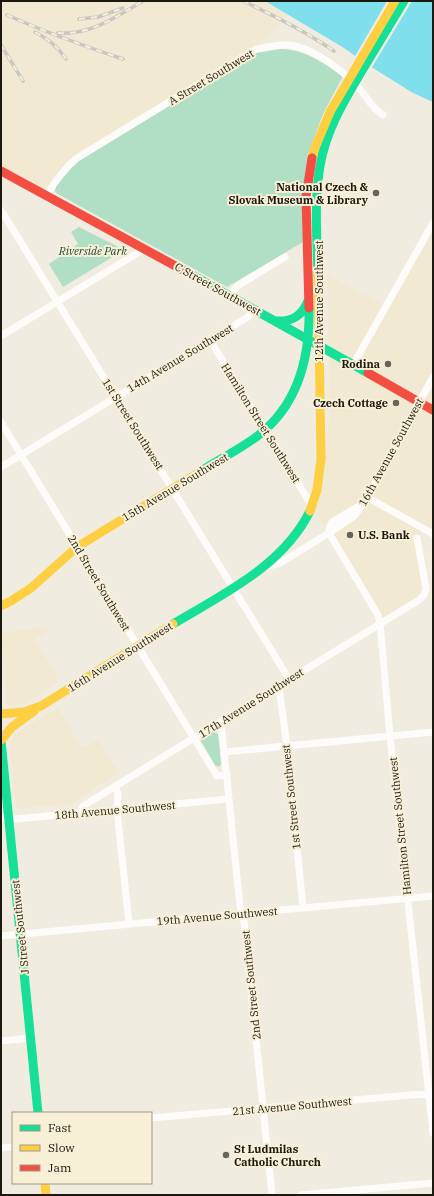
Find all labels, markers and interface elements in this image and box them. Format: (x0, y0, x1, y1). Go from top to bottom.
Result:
street label: A Street Southwest (166, 46, 256, 108)
place label: National Czech & Slovak Museum & Library (229, 180, 369, 207)
marker: National Czech & Slovak Museum & Library (371, 188, 381, 198)
street label: 12th Avenue Southwest (312, 240, 326, 362)
park label: Riverside Park (58, 244, 127, 258)
street label: C Street Southwest (172, 259, 264, 319)
street label: 14th Avenue Southwest (124, 321, 236, 395)
place label: Rodina (341, 357, 380, 371)
marker: Rodina (383, 359, 393, 369)
street label: Hamilton Street Southwest (218, 360, 304, 486)
street label: 1st Street Southwest (99, 376, 167, 473)
street label: 16th Avenue Southwest (355, 395, 427, 508)
place label: Czech Cottage (313, 396, 388, 410)
marker: Czech Cottage (391, 398, 401, 408)
street label: 15th Avenue Southwest (119, 450, 231, 524)
place label: U.S. Bank (358, 528, 410, 542)
marker: U.S. Bank (345, 530, 355, 540)
street label: 2nd Street Southwest (65, 532, 133, 634)
street label: 16th Avenue Southwest (65, 619, 175, 695)
street label: 17th Avenue Southwest (196, 665, 306, 741)
street label: 1st Street Southwest (279, 744, 303, 850)
street label: Hamilton Street Southwest (386, 756, 414, 896)
street label: 18th Avenue Southwest (54, 798, 176, 822)
street label: J Street Southwest (8, 879, 32, 975)
street label: 19th Avenue Southwest (156, 904, 278, 928)
street label: 2nd Street Southwest (238, 929, 264, 1040)
street label: 21st Avenue Southwest (232, 1094, 352, 1118)
legend (12, 1112, 152, 1184)
text: Fast (48, 1120, 72, 1135)
text: Slow (48, 1140, 75, 1155)
place label: St Ludmilas Catholic Church (234, 1142, 321, 1169)
marker: St Ludmilas Catholic Church (221, 1150, 231, 1160)
text: Jam (48, 1160, 72, 1175)

